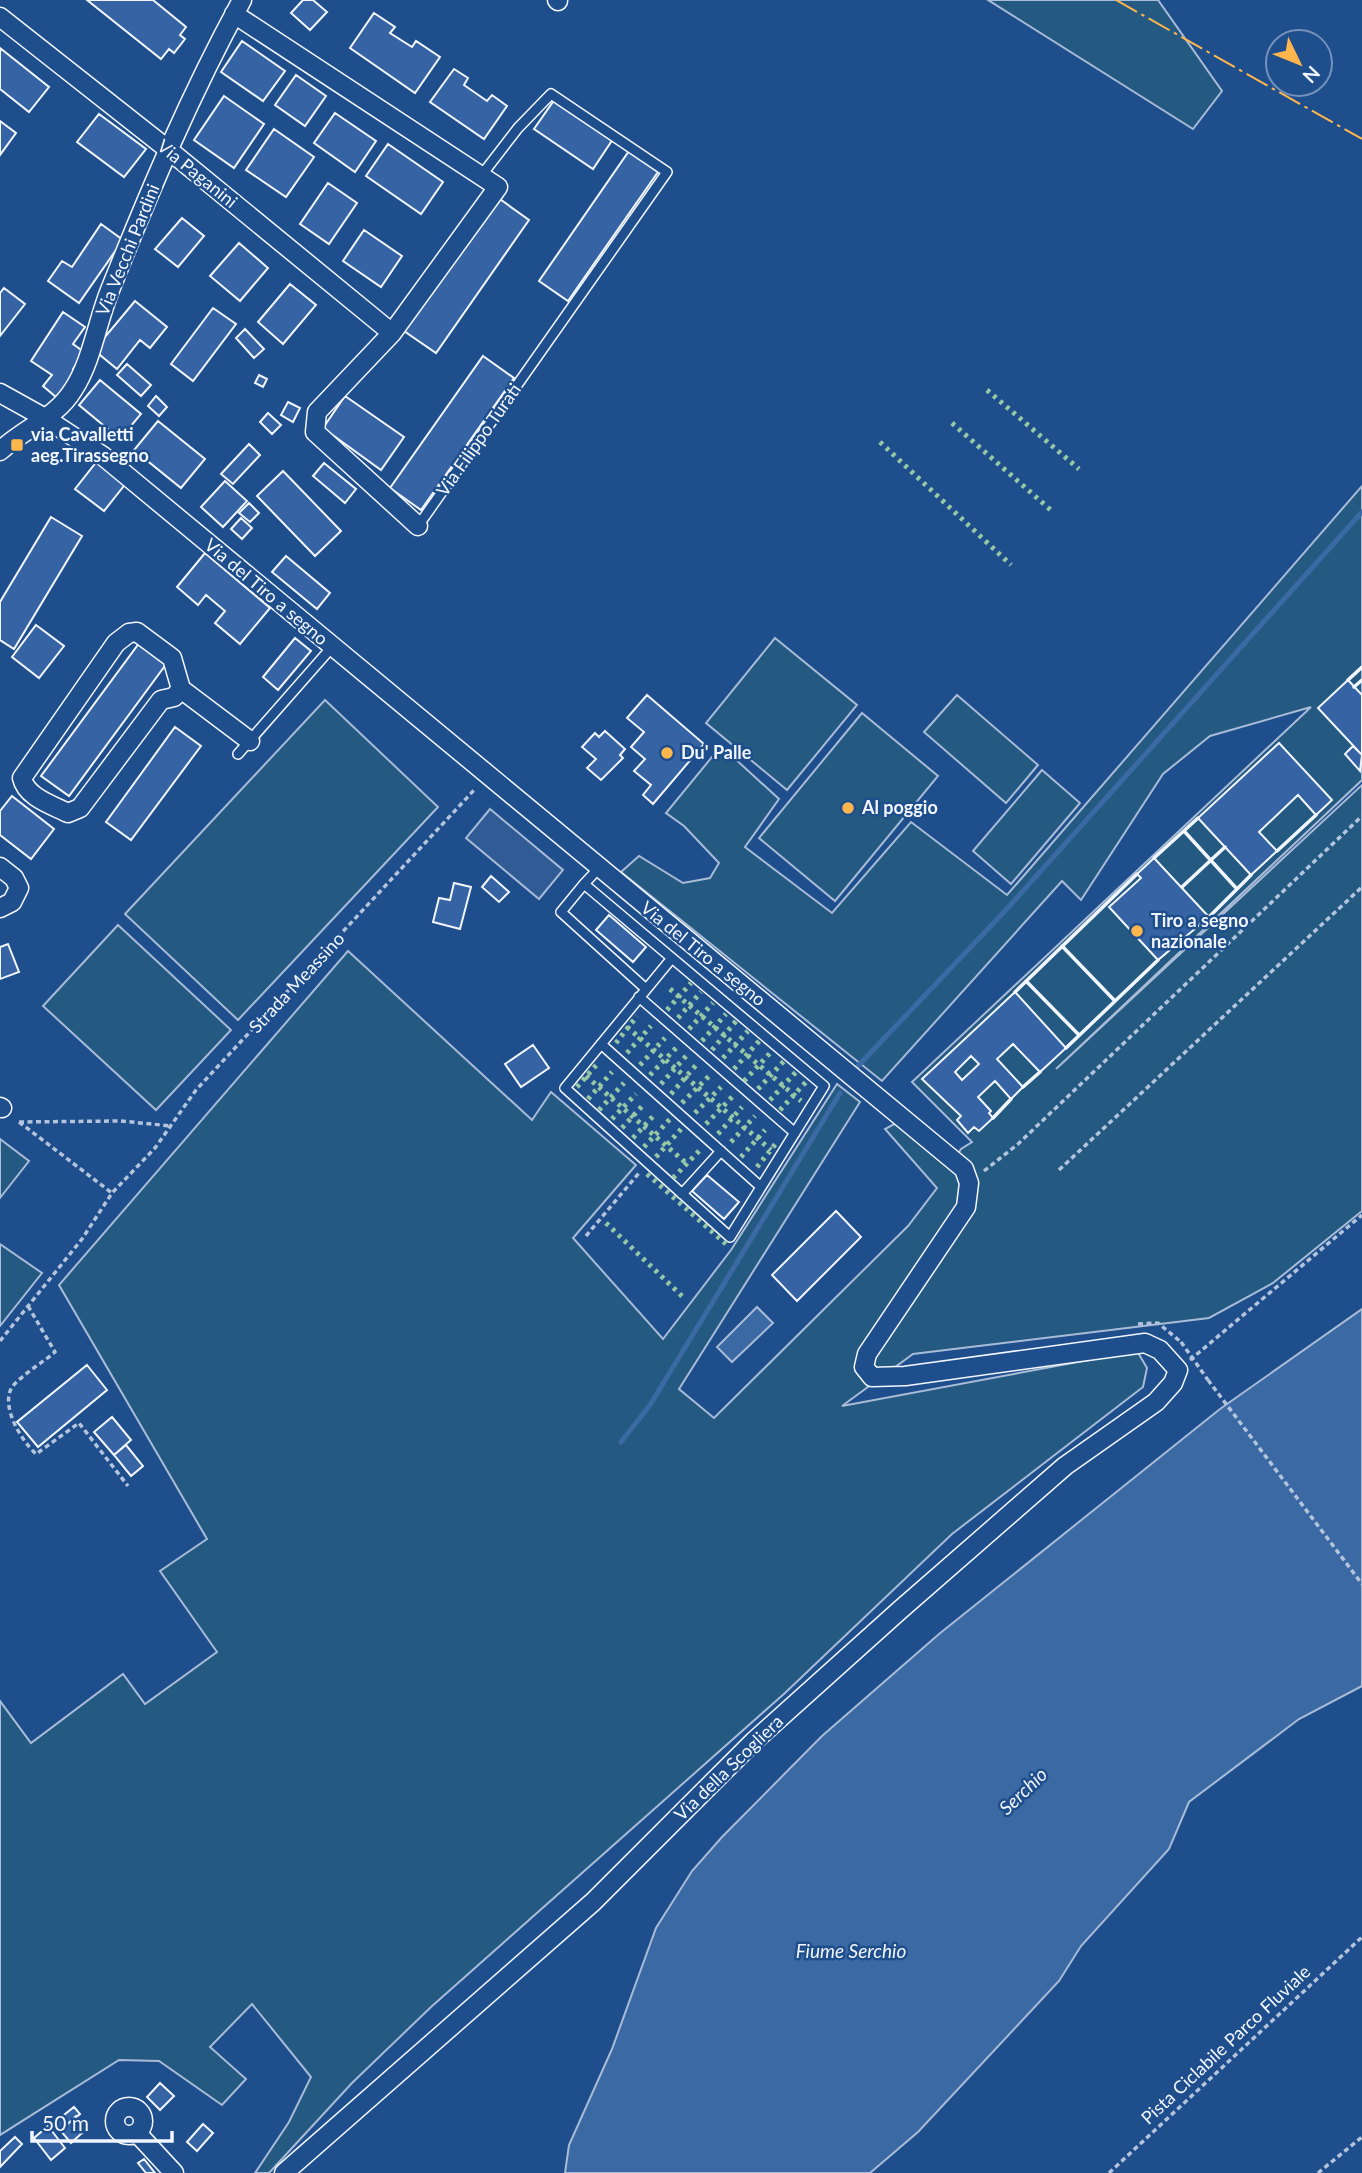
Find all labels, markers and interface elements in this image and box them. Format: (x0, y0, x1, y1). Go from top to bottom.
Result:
north arrow (1264, 28, 1334, 98)
text: N (1298, 62, 1325, 88)
street label: Via Paganini (153, 134, 242, 212)
street label: Via Vecchi Pardini (91, 181, 164, 319)
street label: Via Filippo Turati (431, 379, 525, 500)
place label: via Cavalletti aeg.Tirassegno (31, 423, 149, 466)
marker: via Cavalletti aeg.Tirassegno (9, 437, 25, 453)
street label: Via del Tiro a segno (200, 533, 333, 649)
place label: Du' Palle (681, 741, 752, 763)
marker: Du' Palle (659, 745, 675, 761)
place label: Al poggio (861, 796, 938, 818)
marker: Al poggio (840, 800, 856, 816)
street label: Via del Tiro a segno (637, 896, 771, 1010)
place label: Tiro a segno nazionale (1151, 909, 1249, 952)
marker: Tiro a segno nazionale (1129, 923, 1145, 939)
street label: Strada Meassino (244, 927, 349, 1037)
street label: Via della Scogliera (669, 1710, 787, 1825)
water label: Serchio (994, 1762, 1052, 1819)
water label: Fiume Serchio (796, 1939, 906, 1962)
street label: Pista Ciclabile Parco Fluviale (1136, 1960, 1314, 2128)
scale bar (32, 2100, 172, 2144)
text: 50 m (42, 2110, 89, 2135)

